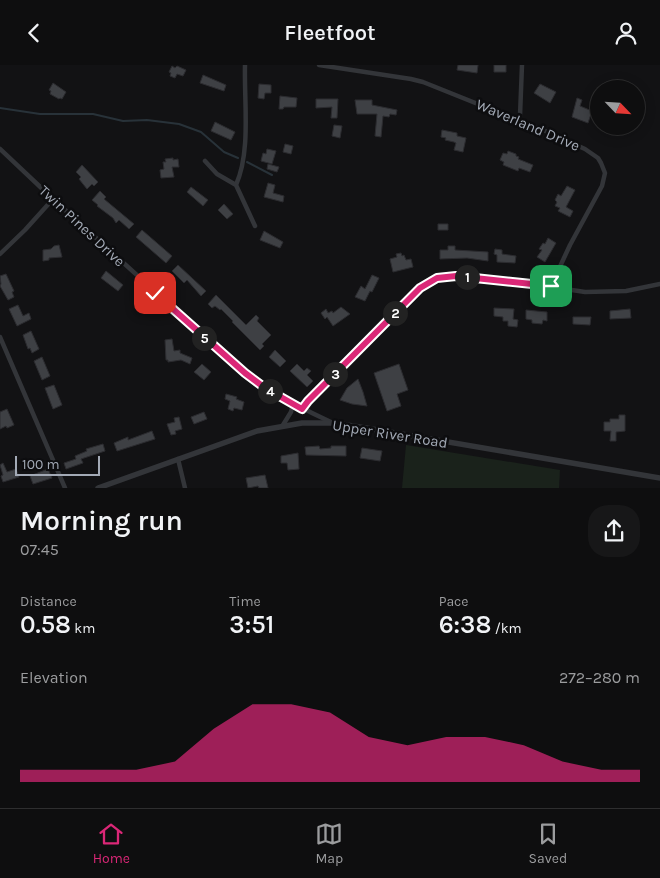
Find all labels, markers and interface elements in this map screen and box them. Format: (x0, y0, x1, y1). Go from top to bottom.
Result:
icon: back (20, 19, 48, 47)
icon: person (612, 19, 640, 47)
text: Fleetfoot (284, 20, 376, 46)
north arrow (590, 80, 645, 135)
map controls (590, 80, 645, 135)
street label: Waverland Drive (473, 95, 583, 155)
street label: Twin Pines Drive (35, 182, 129, 270)
pin: 1 (454, 265, 480, 289)
pin (530, 265, 572, 307)
text: 1 (465, 269, 470, 286)
pin (134, 272, 176, 314)
icon: arrive (537, 272, 565, 300)
icon: check (141, 279, 169, 307)
pin: 2 (382, 301, 408, 325)
text: 2 (391, 305, 400, 322)
pin: 5 (192, 325, 216, 351)
text: 5 (200, 330, 209, 347)
pin: 3 (322, 361, 348, 387)
text: 3 (331, 366, 340, 383)
pin: 4 (258, 379, 282, 403)
text: 4 (266, 383, 275, 400)
street label: Upper River Road (331, 416, 449, 452)
scale bar (15, 453, 100, 476)
text: 100 m (22, 456, 60, 473)
text: Morning run (20, 504, 183, 537)
button: share (588, 505, 640, 557)
text: 07:45 (20, 540, 59, 559)
text: Distance (20, 593, 77, 610)
text: Time (229, 593, 261, 610)
text: Pace (439, 593, 469, 610)
text: 0.58 (20, 610, 71, 639)
text: 3:51 (229, 610, 274, 639)
text: 6:38 (439, 610, 491, 639)
text: km (71, 620, 95, 637)
text: /km (491, 620, 522, 637)
text: Elevation (20, 668, 88, 687)
text: 272–280 m (559, 668, 640, 687)
tab: Home (93, 820, 130, 867)
tab: Map (315, 820, 343, 867)
tab: Saved (529, 820, 567, 867)

